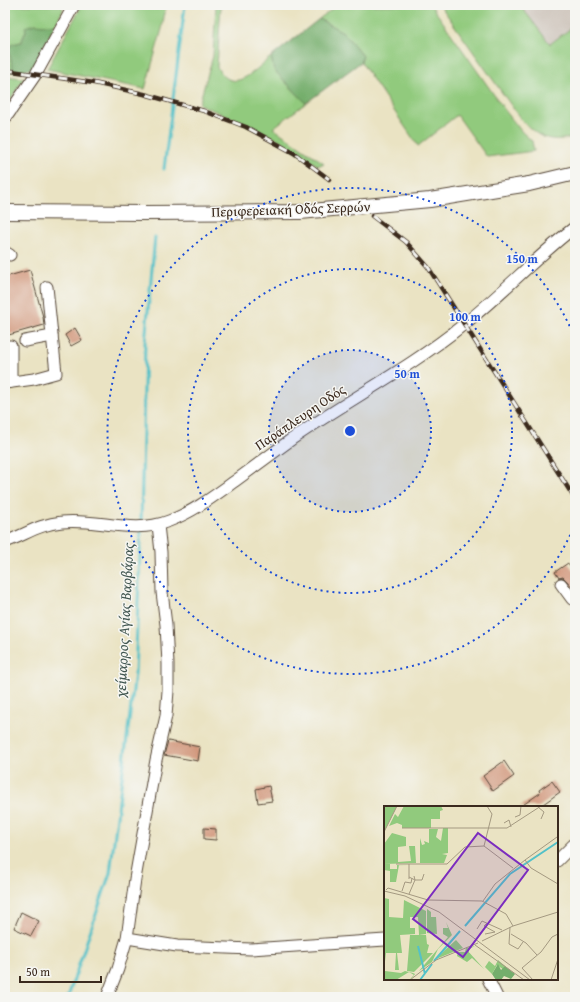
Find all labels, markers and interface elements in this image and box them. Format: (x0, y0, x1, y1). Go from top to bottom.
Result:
street label: Περιφερειακή Οδός Σερρών (211, 196, 371, 222)
text: 150 m (506, 250, 539, 267)
text: 100 m (449, 308, 482, 325)
text: 50 m (394, 365, 420, 382)
street label: Παράπλευρη Οδός (251, 379, 349, 455)
centre of rings (343, 424, 357, 438)
water label: χείμαρρος Αγίας Βαρβάρας (109, 541, 139, 699)
inset map (384, 806, 558, 980)
scale bar (20, 958, 101, 984)
text: 50 m (26, 963, 50, 980)

